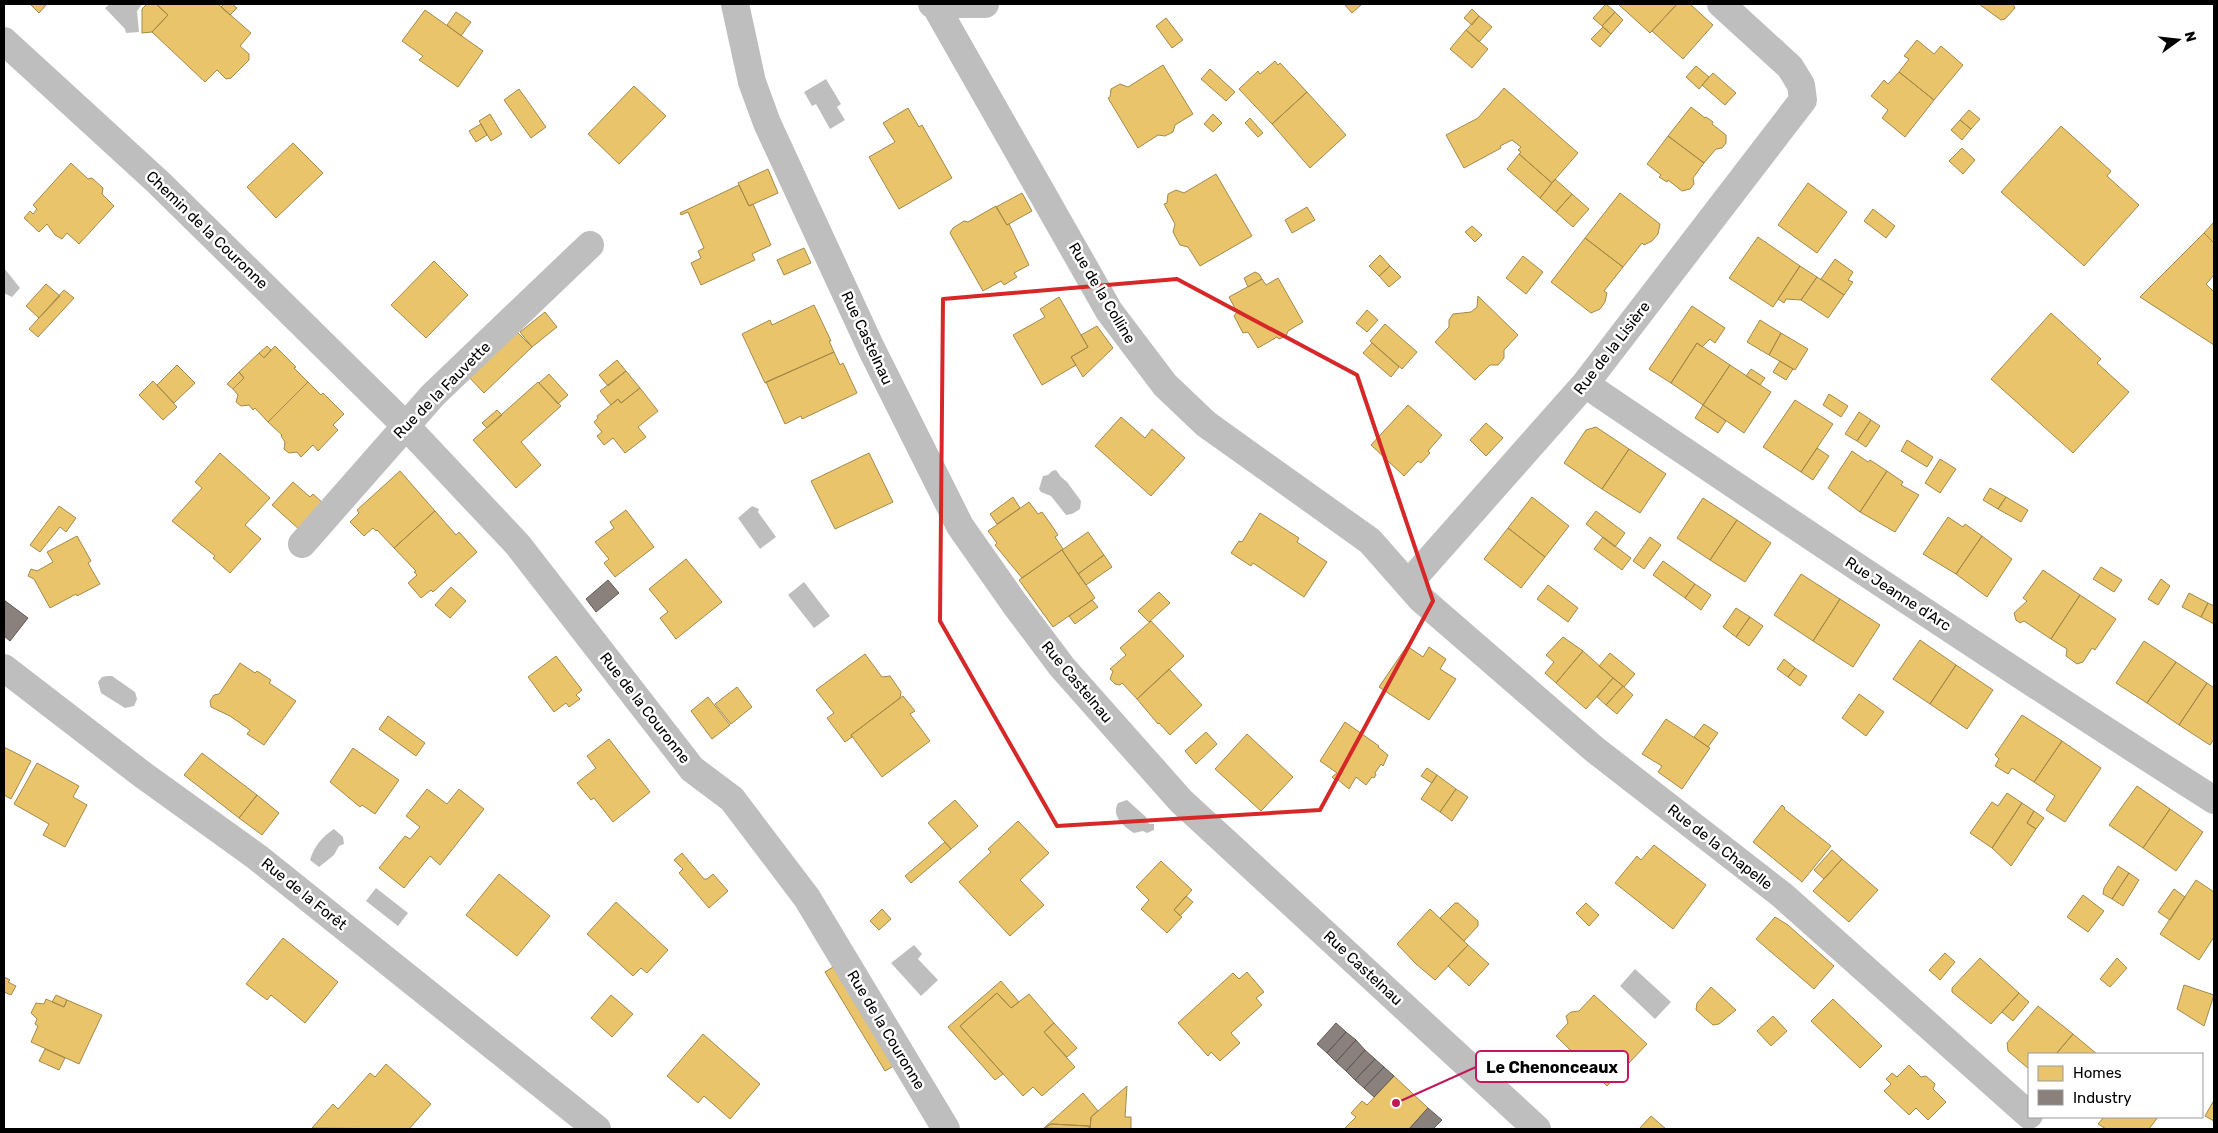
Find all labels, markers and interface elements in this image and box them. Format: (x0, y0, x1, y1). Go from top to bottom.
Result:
north arrow (2153, 15, 2203, 65)
text: N (2181, 30, 2200, 44)
street label: Chemin de la Couronne (142, 167, 272, 293)
street label: Rue de la Colline (1065, 239, 1139, 347)
street label: Rue Castelnau (837, 288, 897, 388)
street label: Rue de la Lisière (1570, 298, 1654, 398)
street label: Rue de la Fauvette (390, 338, 494, 442)
street label: Rue Jeanne d'Arc (1842, 553, 1954, 635)
street label: Rue Castelnau (1038, 637, 1116, 727)
street label: Rue de la Couronne (596, 649, 694, 767)
street label: Rue de la Chapelle (1664, 801, 1776, 893)
street label: Rue de la Forêt (258, 854, 350, 934)
street label: Rue Castelnau (1320, 927, 1406, 1009)
street label: Rue de la Couronne (843, 967, 929, 1093)
callout: Le Chenonceaux (1476, 1051, 1628, 1082)
legend (2028, 1053, 2203, 1118)
text: Le Chenonceaux (1486, 1058, 1619, 1077)
text: Homes (2073, 1064, 2122, 1082)
text: Industry (2073, 1089, 2132, 1107)

